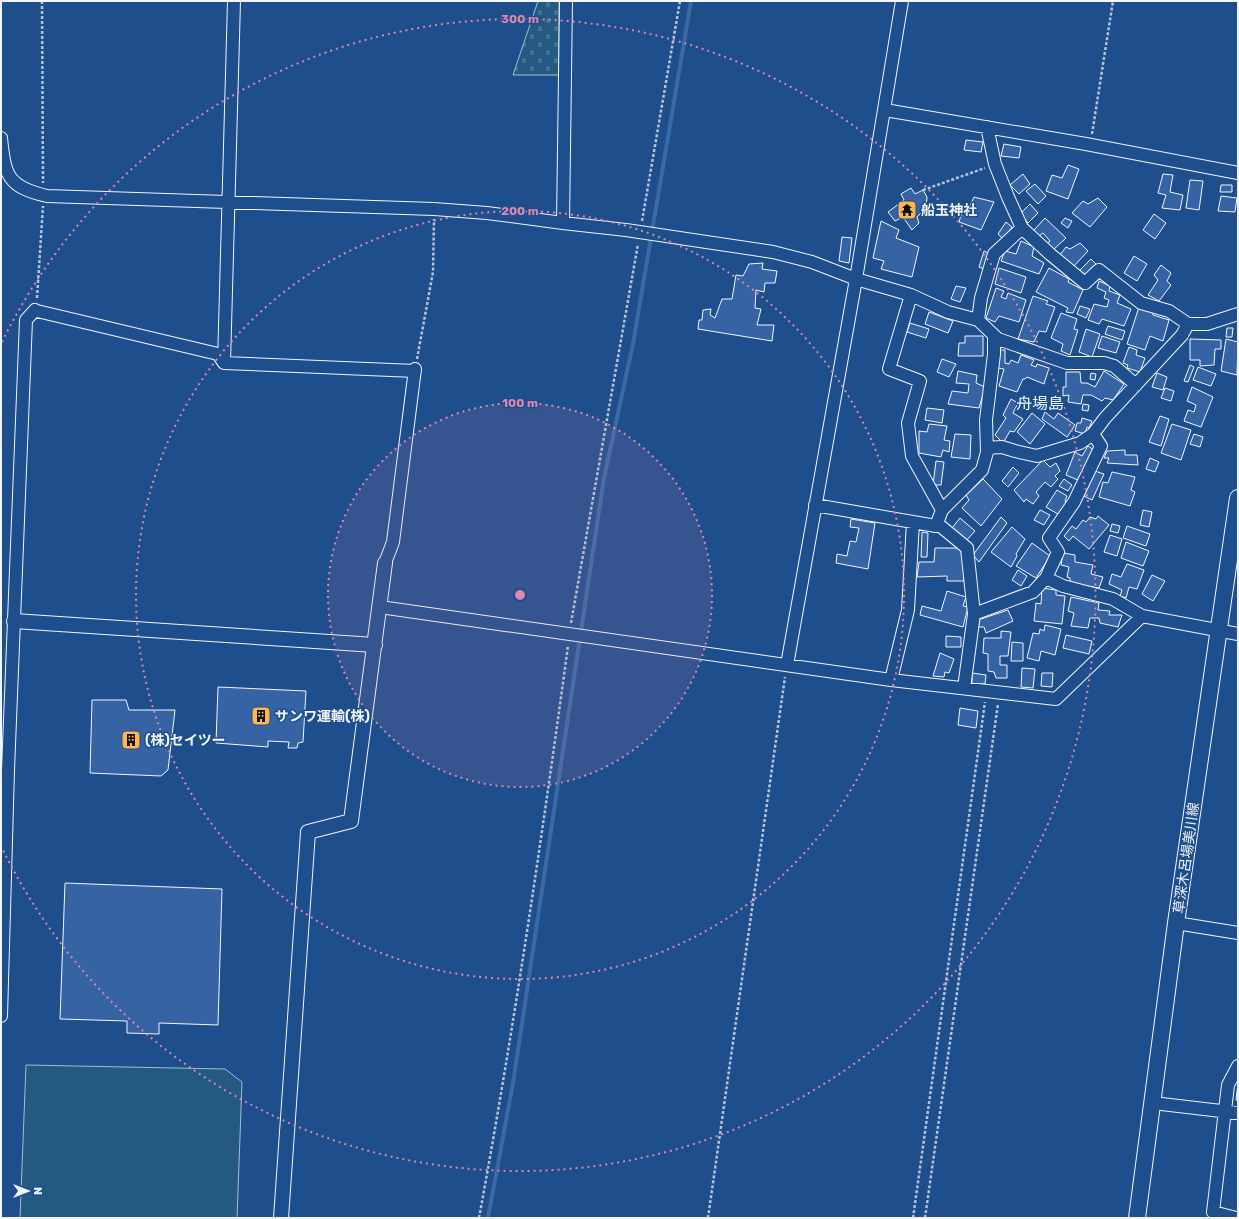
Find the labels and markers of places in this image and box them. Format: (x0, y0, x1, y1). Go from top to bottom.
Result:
temple icon: 船玉神社 (896, 199, 918, 221)
place label: 船玉神社 (921, 202, 977, 219)
centre of rings (513, 588, 527, 602)
building icon: サンワ運輸(株) (250, 705, 272, 727)
place label: サンワ運輸(株) (275, 708, 370, 725)
building icon: (株)セイツー (120, 729, 142, 751)
place label: (株)セイツー (145, 732, 226, 749)

